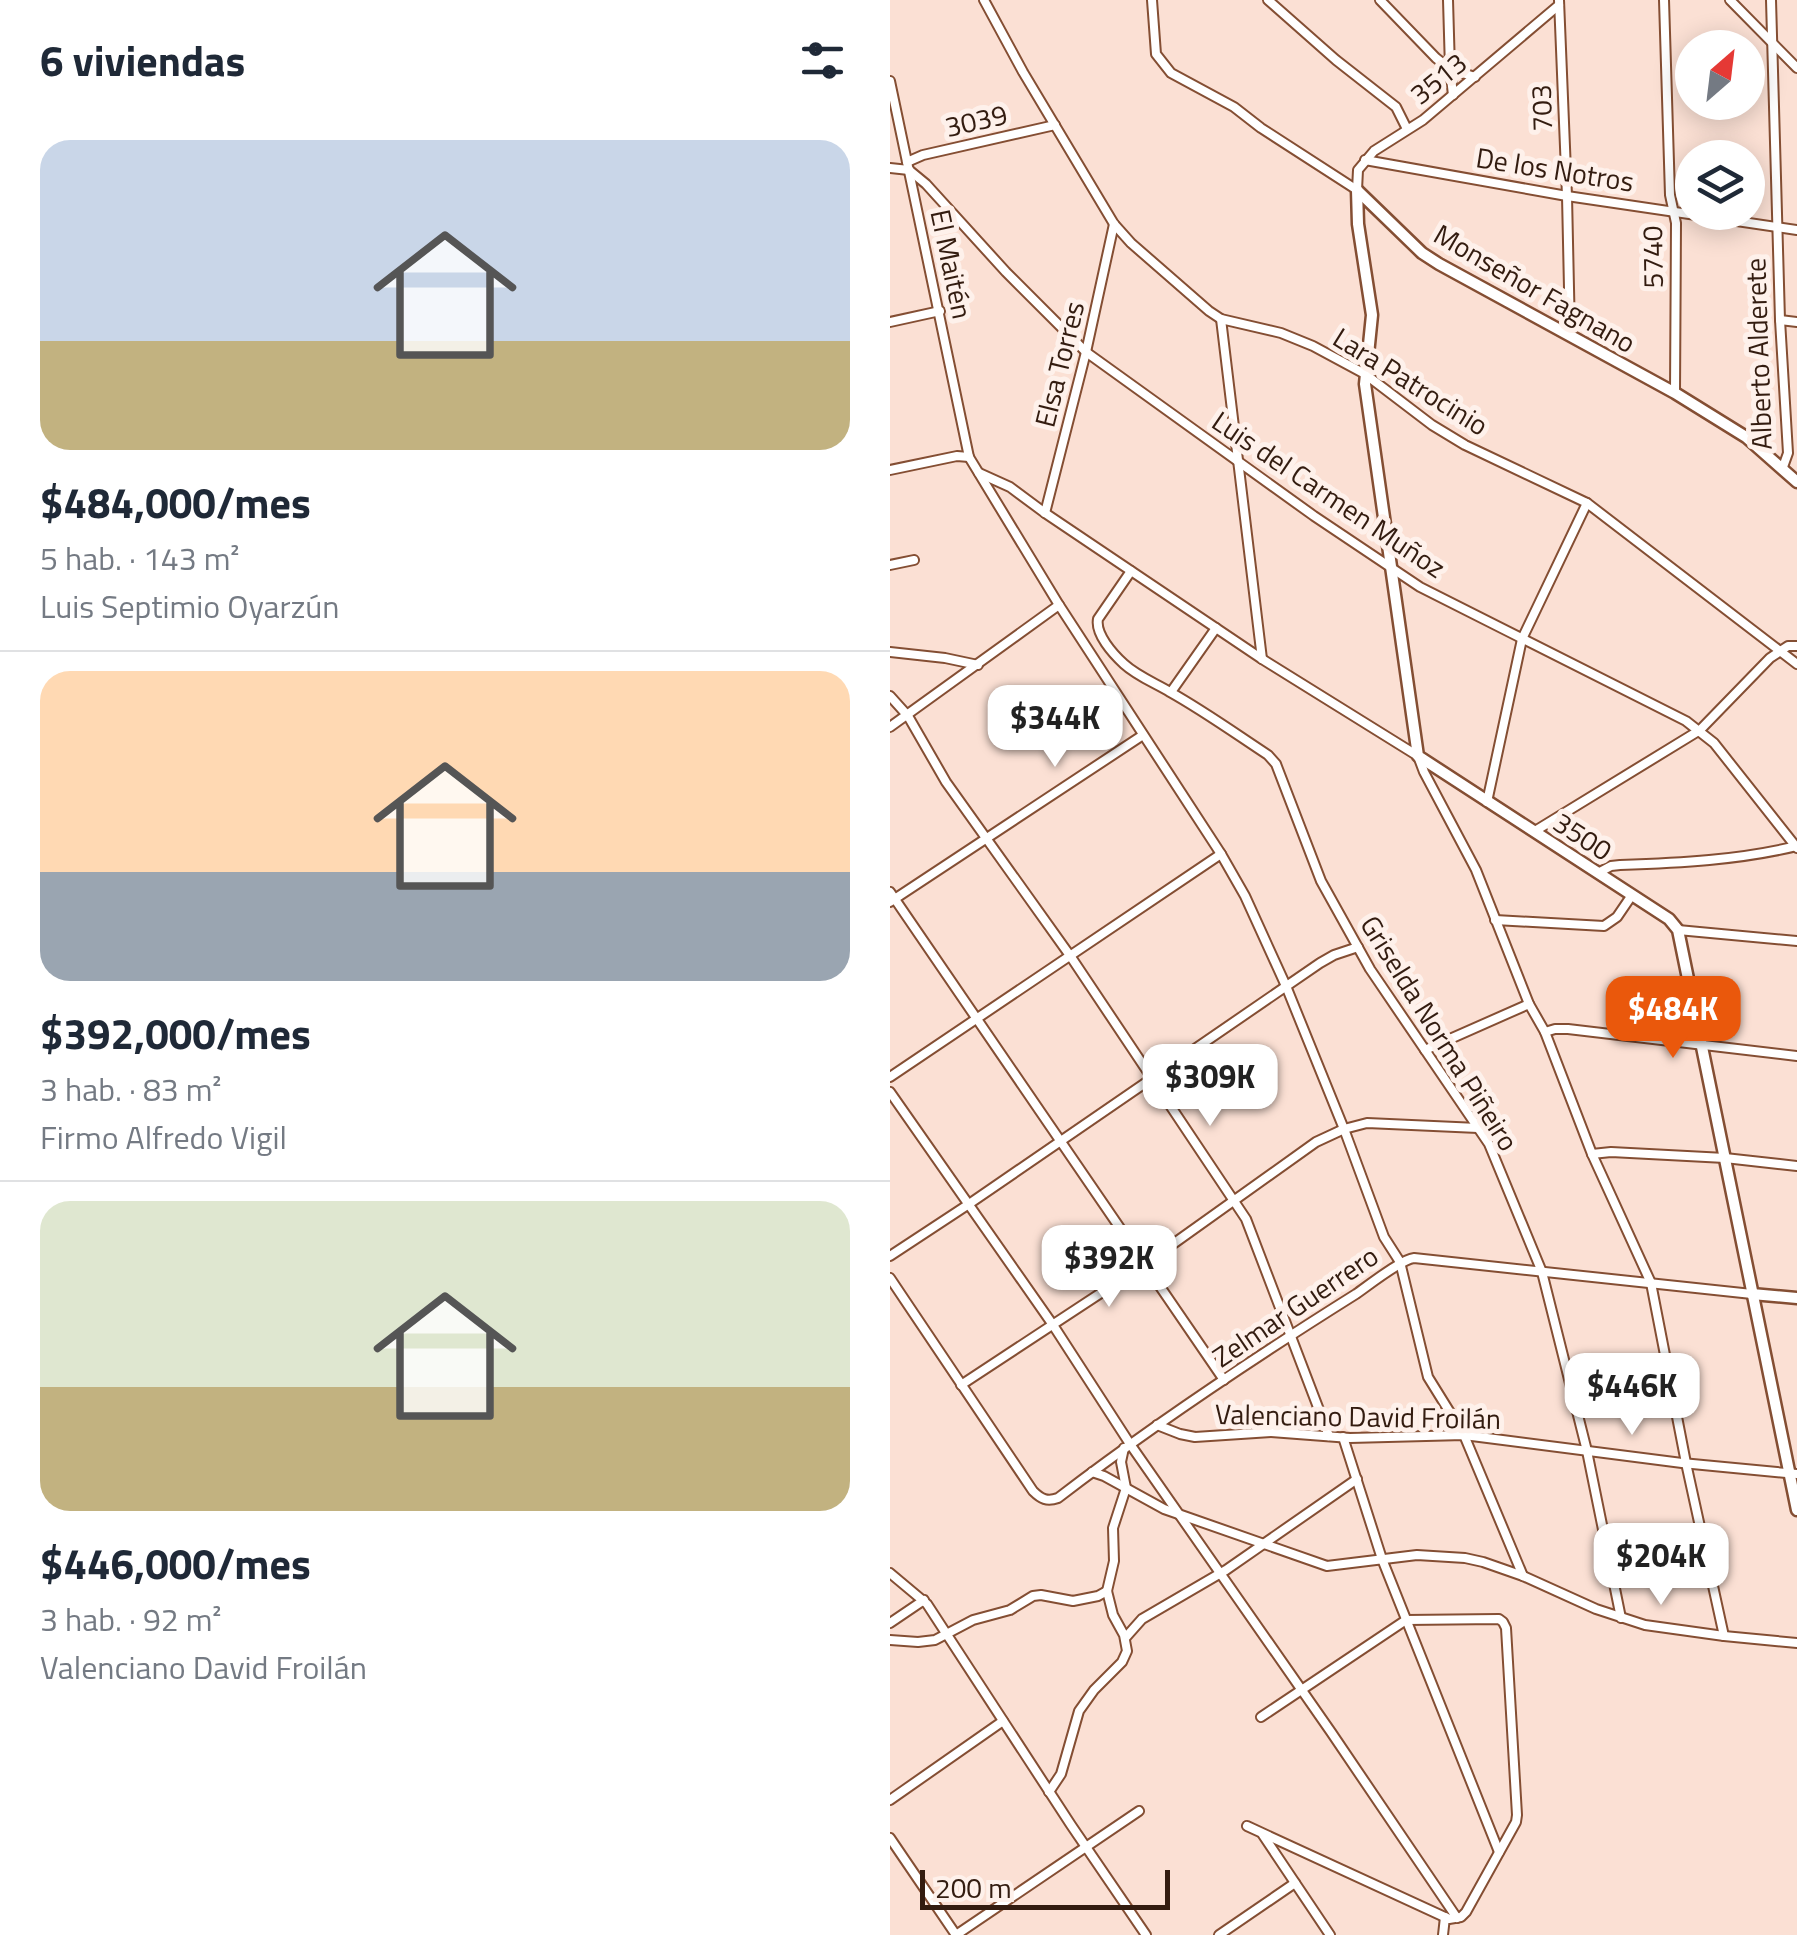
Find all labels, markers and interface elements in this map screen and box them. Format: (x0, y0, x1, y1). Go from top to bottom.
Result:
text: 6 viviendas (40, 28, 245, 92)
north arrow (1675, 30, 1765, 120)
map controls (1675, 30, 1765, 230)
icon: filters (795, 33, 850, 88)
street label: 3513 (1400, 42, 1476, 114)
street label: 703 (1519, 84, 1563, 132)
street label: 3039 (941, 92, 1011, 148)
street label: De los Notros (1473, 135, 1637, 203)
button: layers (1675, 140, 1765, 230)
icon: home (355, 205, 535, 385)
street label: El Maitén (919, 205, 985, 323)
street label: Monseñor Fagnano (1426, 213, 1644, 363)
street label: 5740 (1630, 225, 1674, 289)
street label: Alberto Alderete (1733, 257, 1783, 451)
street label: Elsa Torres (1023, 297, 1095, 431)
street label: Lara Patrocinio (1325, 316, 1497, 446)
street label: Luis del Carmen Muñoz (1204, 400, 1454, 588)
text: $484,000/mes (40, 470, 311, 534)
text: 5 hab. · 143 m² (40, 534, 239, 582)
text: Luis Septimio Oyarzún (40, 582, 339, 630)
pin: $344K (985, 685, 1125, 770)
text: $344K (1010, 693, 1100, 741)
icon: home (355, 736, 535, 916)
street label: 3500 (1545, 801, 1621, 871)
street label: Griselda Norma Piñeiro (1350, 907, 1530, 1159)
pin: $484K (1603, 976, 1743, 1061)
text: $484K (1628, 984, 1718, 1032)
text: $392,000/mes (40, 1001, 311, 1065)
pin: $309K (1140, 1044, 1280, 1129)
text: $309K (1165, 1052, 1255, 1100)
text: 3 hab. · 83 m² (40, 1065, 222, 1113)
text: Firmo Alfredo Vigil (40, 1113, 287, 1161)
pin: $392K (1039, 1225, 1179, 1310)
text: $392K (1064, 1233, 1154, 1281)
street label: Zelmar Guerrero (1203, 1234, 1387, 1378)
icon: home (355, 1266, 535, 1446)
pin: $446K (1562, 1353, 1702, 1438)
text: $446K (1587, 1361, 1677, 1409)
street label: Valenciano David Froilán (1215, 1392, 1501, 1440)
pin: $204K (1591, 1523, 1731, 1608)
text: $446,000/mes (40, 1531, 311, 1595)
text: $204K (1616, 1531, 1706, 1579)
text: 3 hab. · 92 m² (40, 1595, 222, 1643)
text: Valenciano David Froilán (40, 1643, 367, 1691)
scale bar (920, 1865, 1170, 1910)
text: 200 m (935, 1866, 1012, 1909)

